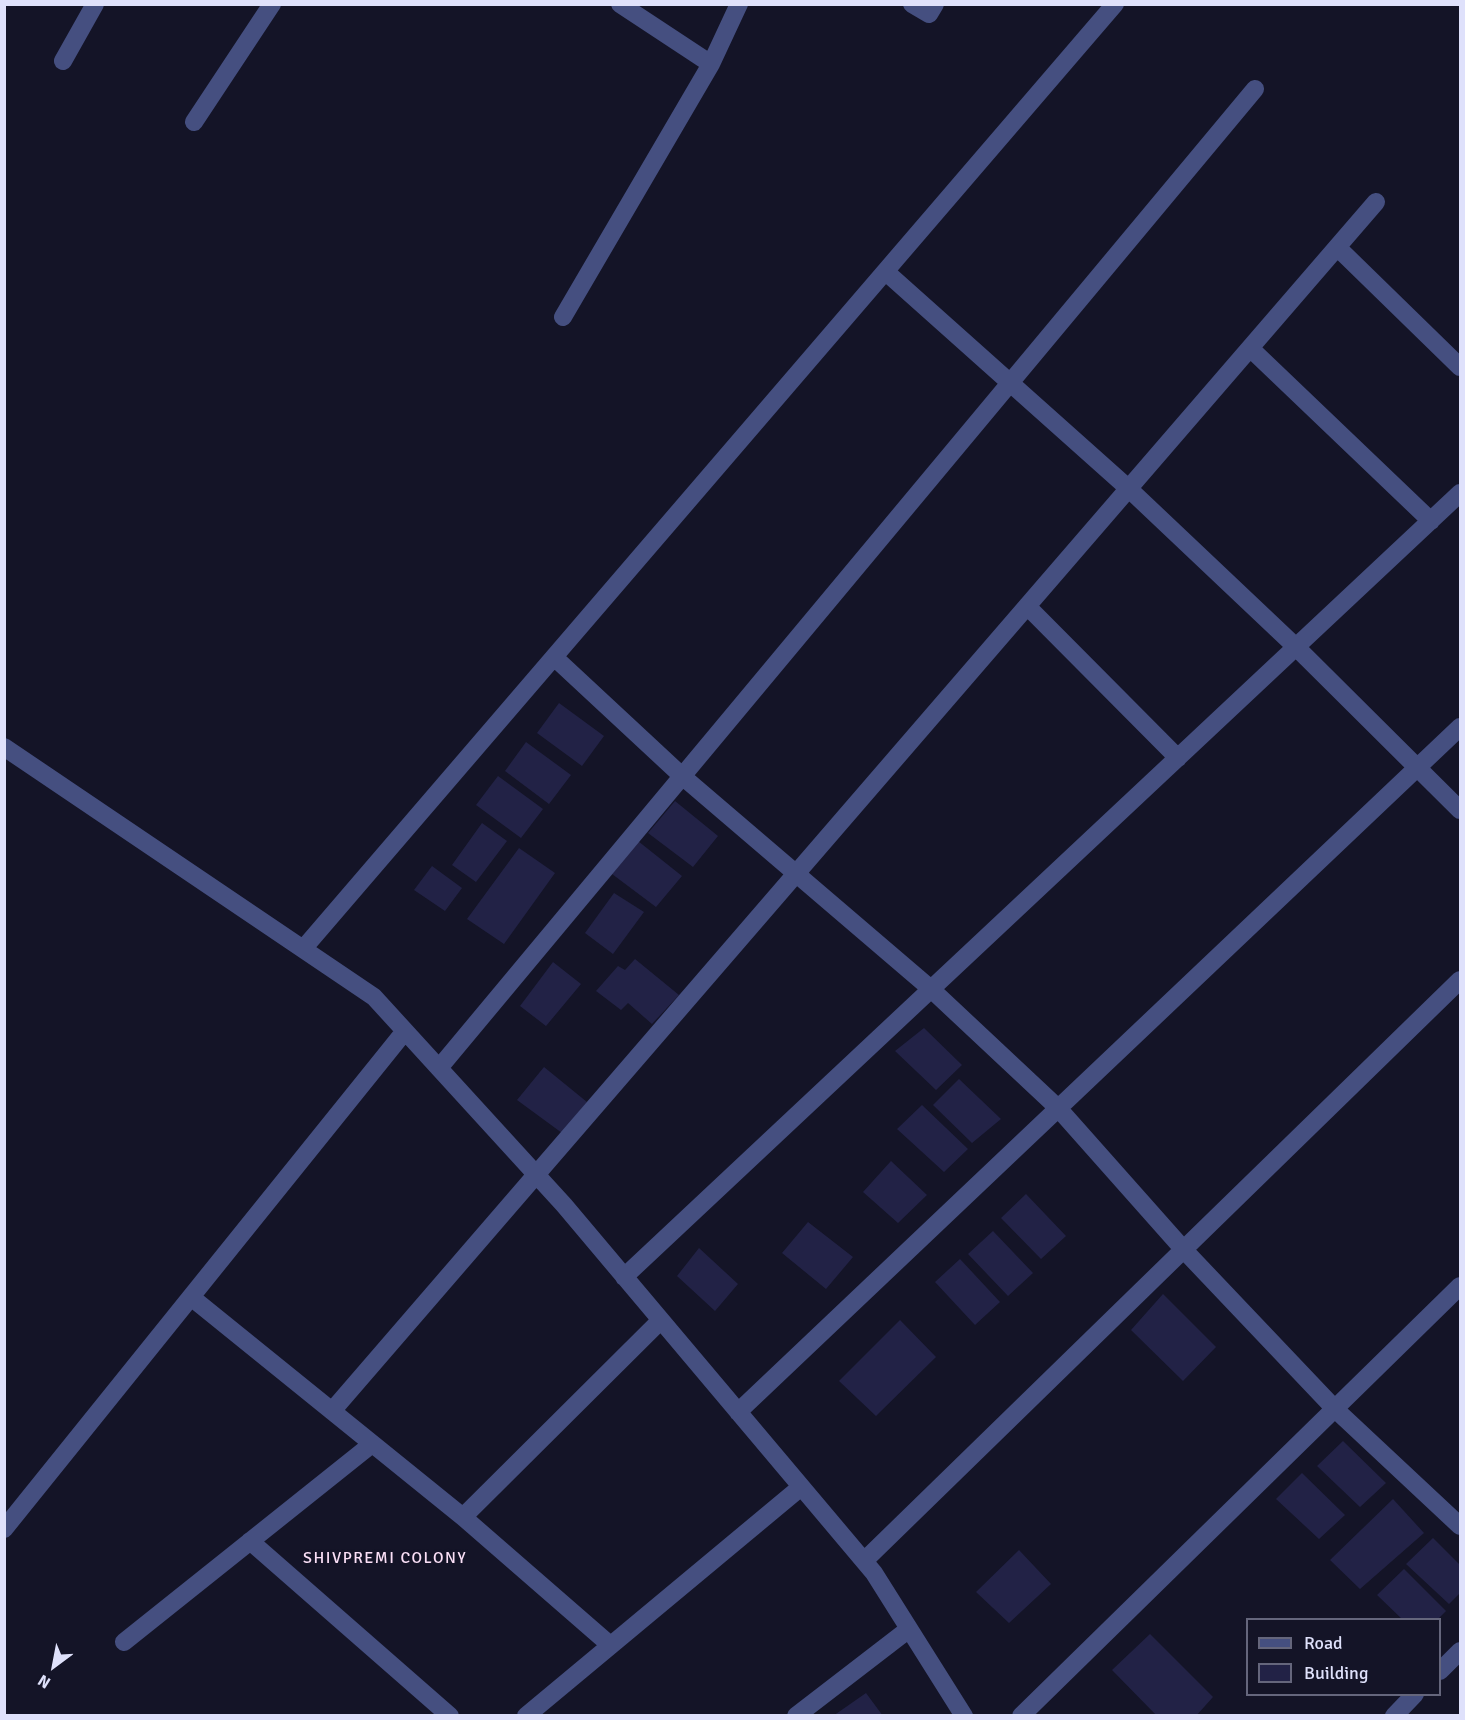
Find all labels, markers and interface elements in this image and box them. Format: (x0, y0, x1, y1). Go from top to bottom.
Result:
district label: SHIVPREMI COLONY (303, 1549, 467, 1569)
legend (1246, 1618, 1441, 1696)
text: Road (1304, 1632, 1343, 1654)
north arrow (24, 1636, 84, 1696)
text: Building (1304, 1662, 1368, 1684)
text: N (34, 1670, 54, 1693)

